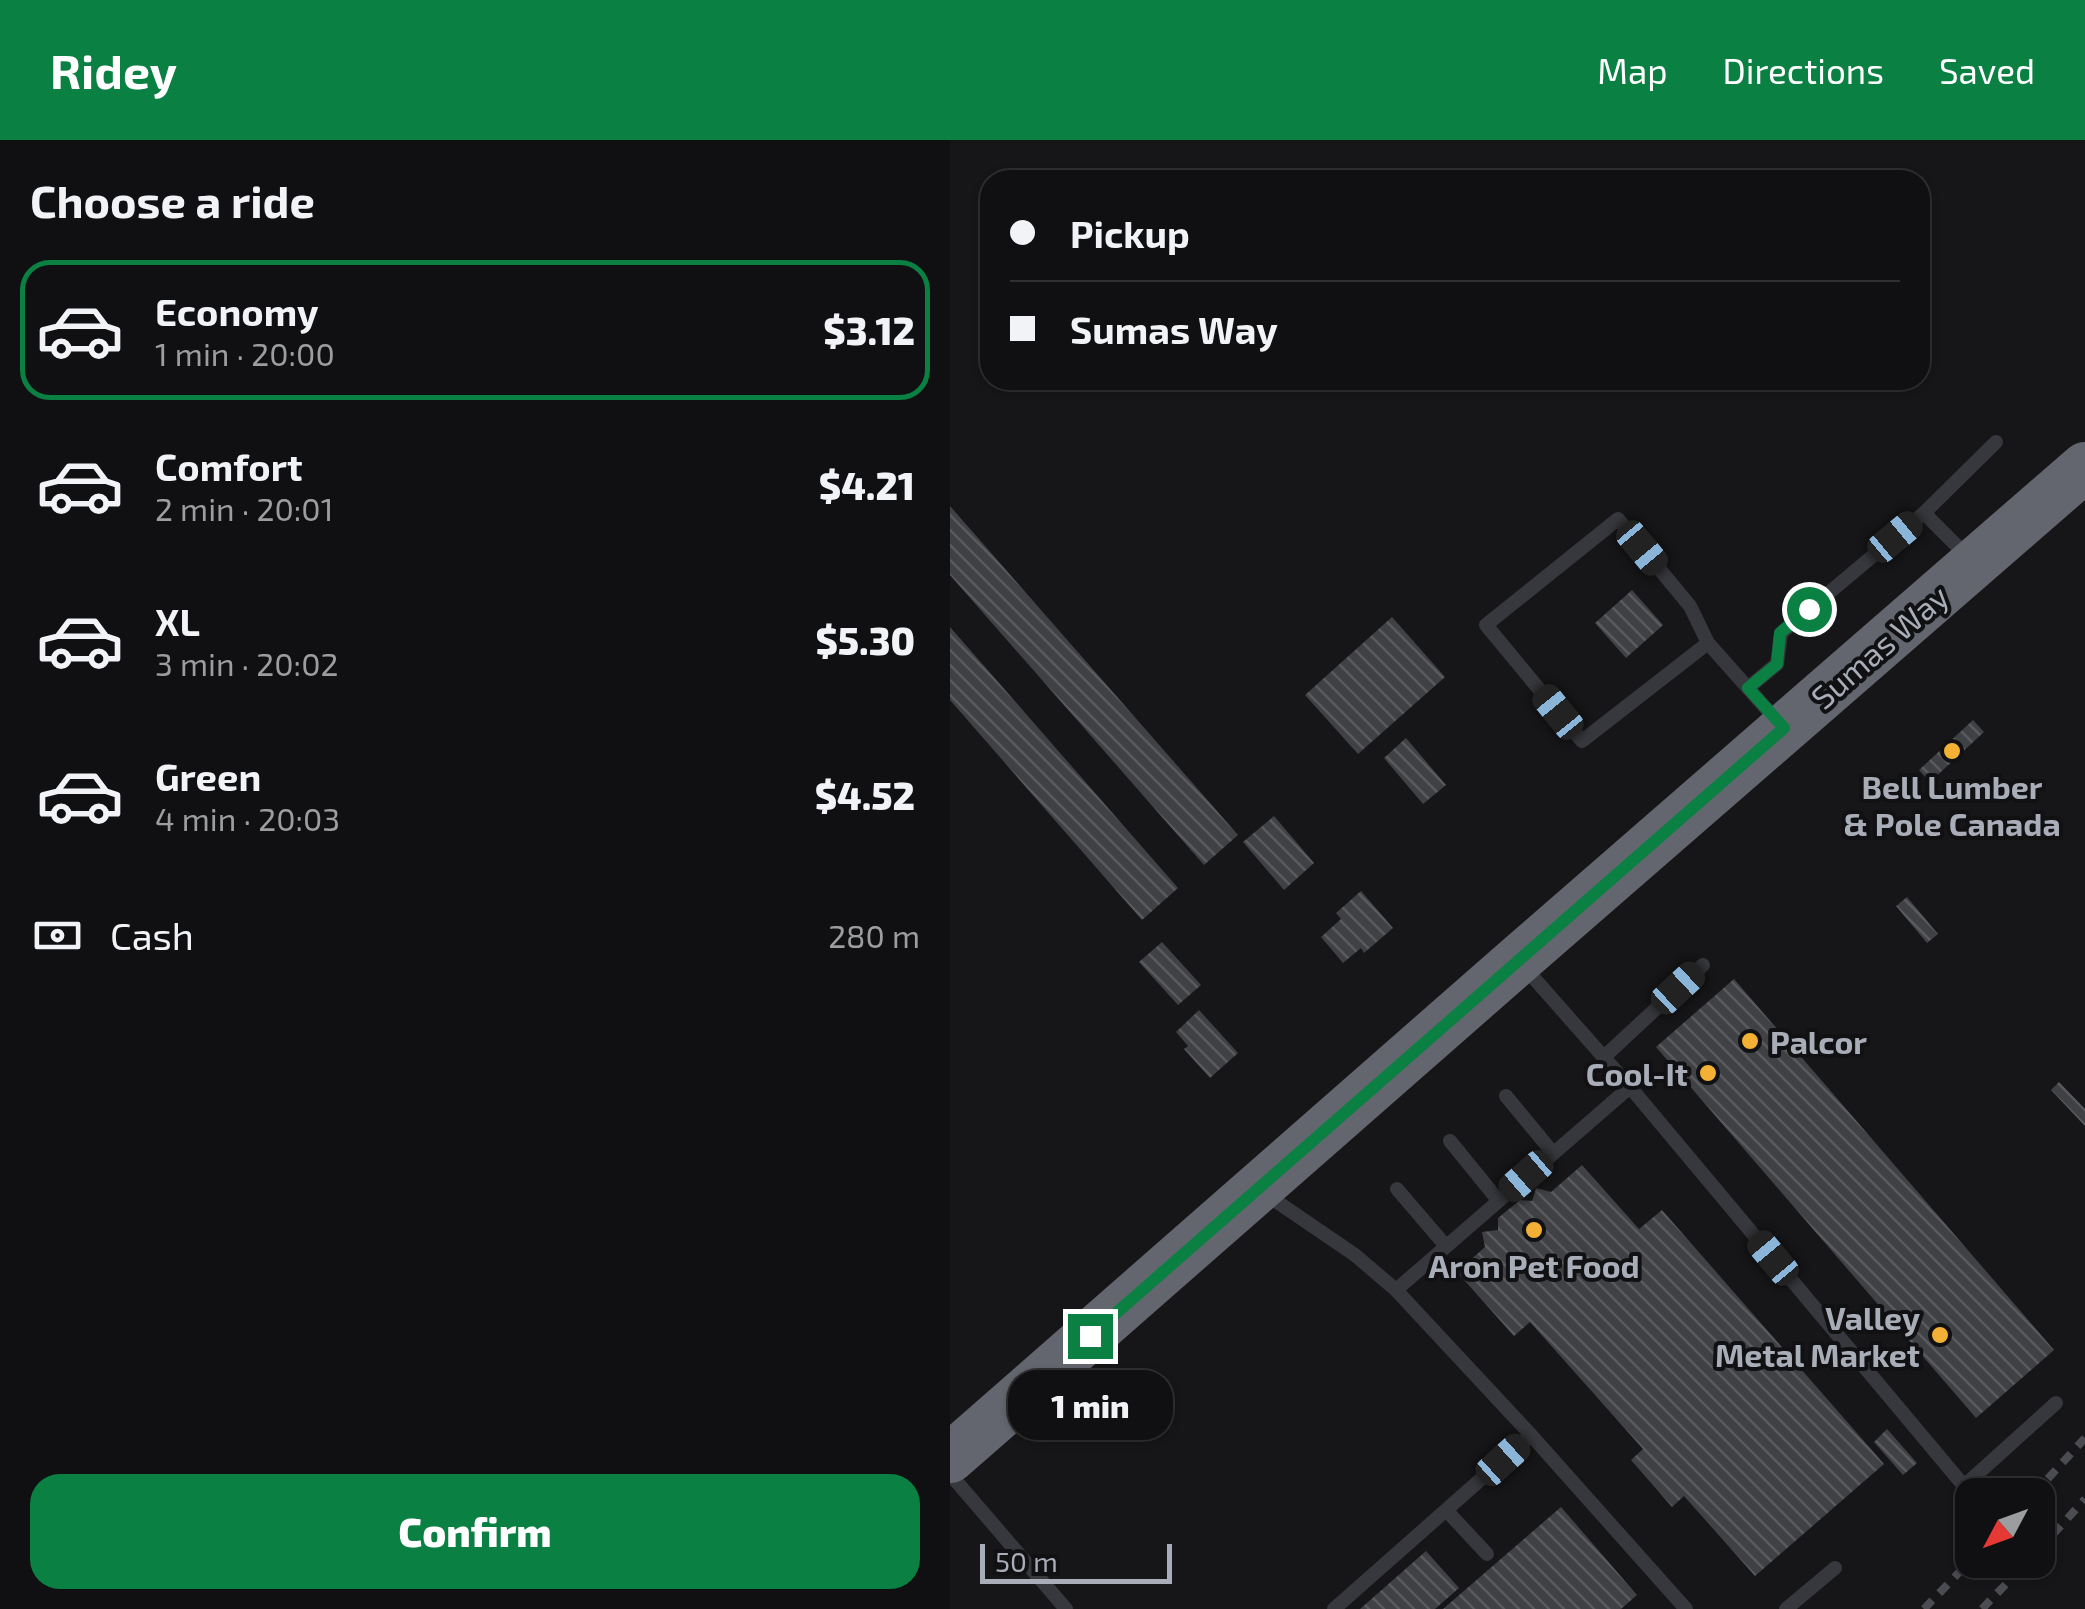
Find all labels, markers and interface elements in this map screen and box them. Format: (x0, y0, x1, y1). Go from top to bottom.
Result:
text: Ridey (50, 41, 177, 99)
text: Map (1597, 49, 1668, 91)
text: Directions (1723, 49, 1884, 91)
text: Saved (1939, 49, 2035, 91)
text: Choose a ride (30, 173, 315, 227)
text: Pickup (1070, 210, 1190, 256)
icon: car (35, 285, 125, 375)
text: Economy (155, 288, 319, 334)
text: Sumas Way (1070, 306, 1278, 352)
text: $3.12 (823, 307, 915, 353)
text: 1 min · 20:00 (155, 334, 335, 372)
icon: car (35, 440, 125, 530)
text: Comfort (155, 443, 303, 489)
text: $4.21 (819, 462, 915, 508)
text: 2 min · 20:01 (155, 489, 333, 527)
car (1862, 506, 1928, 568)
car (1611, 515, 1673, 581)
street label: Sumas Way (1803, 576, 1955, 716)
route start (1787, 587, 1832, 632)
icon: car (35, 595, 125, 685)
text: XL (155, 598, 200, 644)
text: $5.30 (815, 617, 915, 663)
text: 3 min · 20:02 (155, 644, 338, 682)
car (1527, 679, 1589, 745)
marker: Bell Lumber & Pole Canada (1941, 740, 1963, 762)
icon: car (35, 750, 125, 840)
text: Green (155, 753, 261, 799)
place label: Bell Lumber & Pole Canada (1843, 767, 2061, 842)
text: $4.52 (815, 772, 915, 818)
text: 4 min · 20:03 (155, 799, 340, 837)
icon: cash (30, 908, 85, 963)
text: Cash (110, 912, 194, 958)
text: 280 m (828, 916, 920, 954)
car (1646, 957, 1710, 1019)
place label: Palcor (1770, 1022, 1867, 1060)
marker: Palcor (1739, 1030, 1761, 1052)
place label: Cool-It (1586, 1054, 1688, 1092)
marker: Cool-It (1697, 1062, 1719, 1084)
car (1494, 1145, 1558, 1207)
marker: Aron Pet Food (1523, 1219, 1545, 1241)
car (1742, 1225, 1804, 1291)
place label: Aron Pet Food (1428, 1246, 1640, 1284)
place label: Valley Metal Market (1715, 1298, 1920, 1373)
route end (1068, 1314, 1113, 1359)
marker: Valley Metal Market (1929, 1324, 1951, 1346)
callout: 1 min (1008, 1371, 1172, 1441)
text: 1 min (1051, 1386, 1130, 1424)
car (1471, 1429, 1535, 1491)
button: Confirm (30, 1474, 920, 1589)
north arrow (1955, 1478, 2055, 1578)
map controls (1955, 1478, 2055, 1578)
scale bar (980, 1539, 1172, 1584)
text: 50 m (995, 1544, 1058, 1578)

